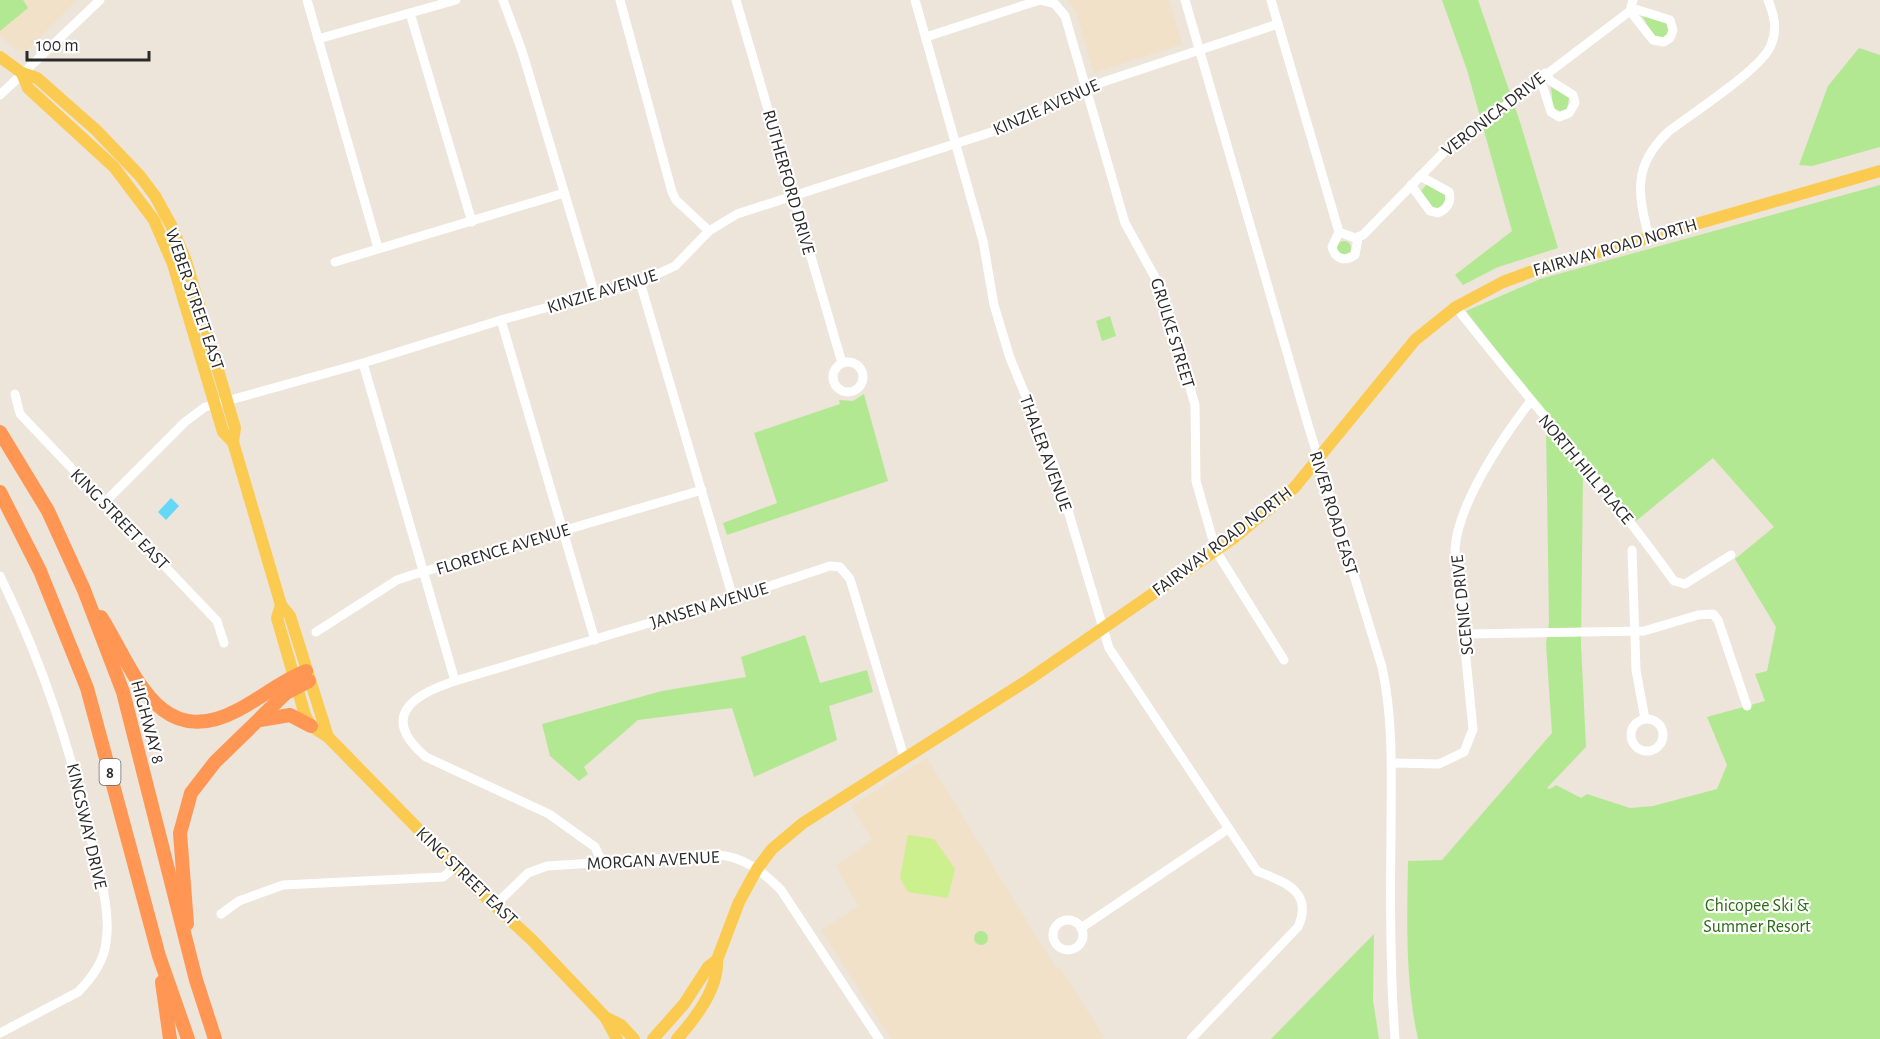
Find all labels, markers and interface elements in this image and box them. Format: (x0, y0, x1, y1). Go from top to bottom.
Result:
scale bar (27, 24, 148, 62)
text: 100 m (36, 37, 79, 55)
street label: VERONICA DRIVE (1439, 69, 1548, 160)
street label: KINZIE AVENUE (991, 76, 1102, 139)
street label: RUTHERFORD DRIVE (759, 108, 817, 257)
street label: FAIRWAY ROAD NORTH (1531, 216, 1699, 280)
street label: WEBER STREET EAST (161, 226, 227, 373)
street label: KINZIE AVENUE (545, 267, 660, 317)
street label: GRULKE STREET (1147, 276, 1197, 391)
street label: THALER AVENUE (1016, 393, 1074, 514)
street label: NORTH HILL PLACE (1534, 411, 1636, 528)
street label: RIVER ROAD EAST (1306, 449, 1360, 577)
street label: KING STREET EAST (67, 466, 172, 574)
street label: FAIRWAY ROAD NORTH (1149, 484, 1296, 600)
street label: FLORENCE AVENUE (434, 521, 573, 579)
street label: SCENIC DRIVE (1449, 554, 1477, 656)
street label: JANSEN AVENUE (648, 579, 770, 632)
street label: HIGHWAY 8 (127, 678, 167, 766)
road number: 8 (100, 759, 120, 785)
street label: KINGSWAY DRIVE (63, 762, 109, 891)
street label: KING STREET EAST (412, 824, 520, 929)
street label: MORGAN AVENUE (586, 849, 720, 873)
park label: Chicopee Ski & Summer Resort (1703, 897, 1811, 936)

